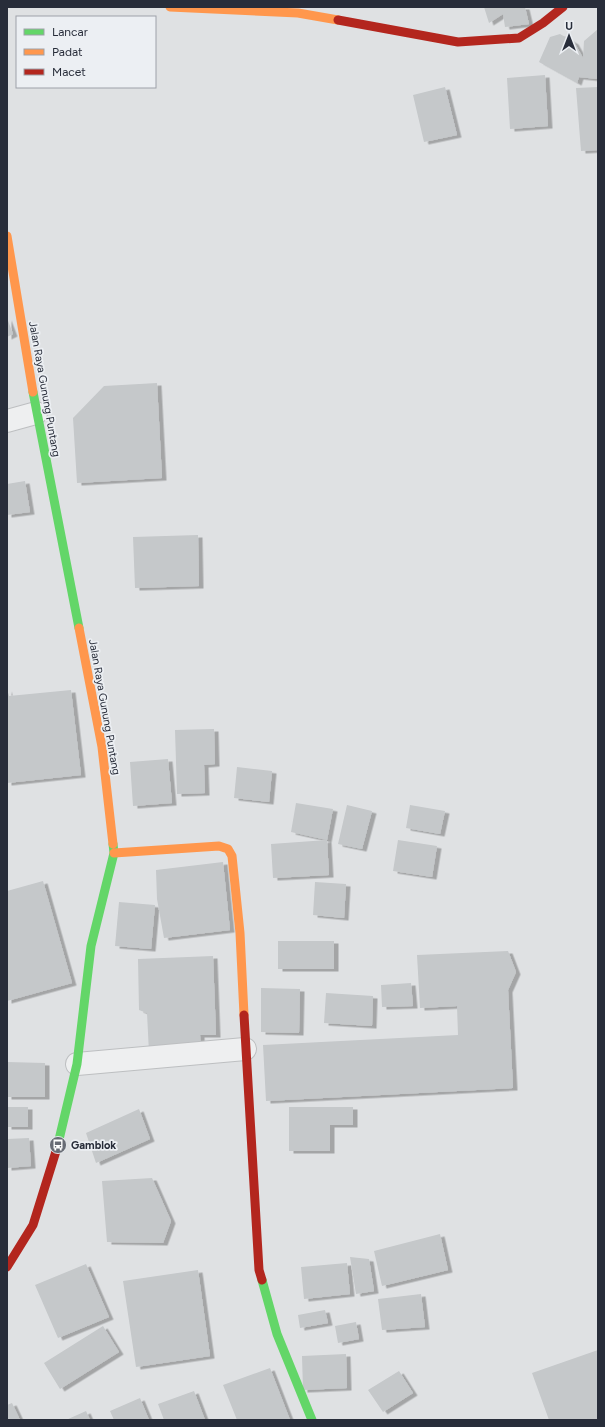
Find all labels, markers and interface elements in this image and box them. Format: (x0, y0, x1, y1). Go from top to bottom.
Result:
legend (16, 16, 156, 88)
north arrow (549, 16, 589, 56)
text: U (565, 20, 573, 33)
text: Lancar (52, 25, 88, 39)
text: Padat (52, 45, 83, 59)
text: Macet (52, 65, 86, 79)
street label: Jalan Raya Gunung Puntang (26, 320, 63, 458)
street label: Jalan Raya Gunung Puntang (86, 638, 123, 776)
bus stop icon: Gamblok (48, 1135, 68, 1155)
place label: Gamblok (71, 1139, 116, 1152)

